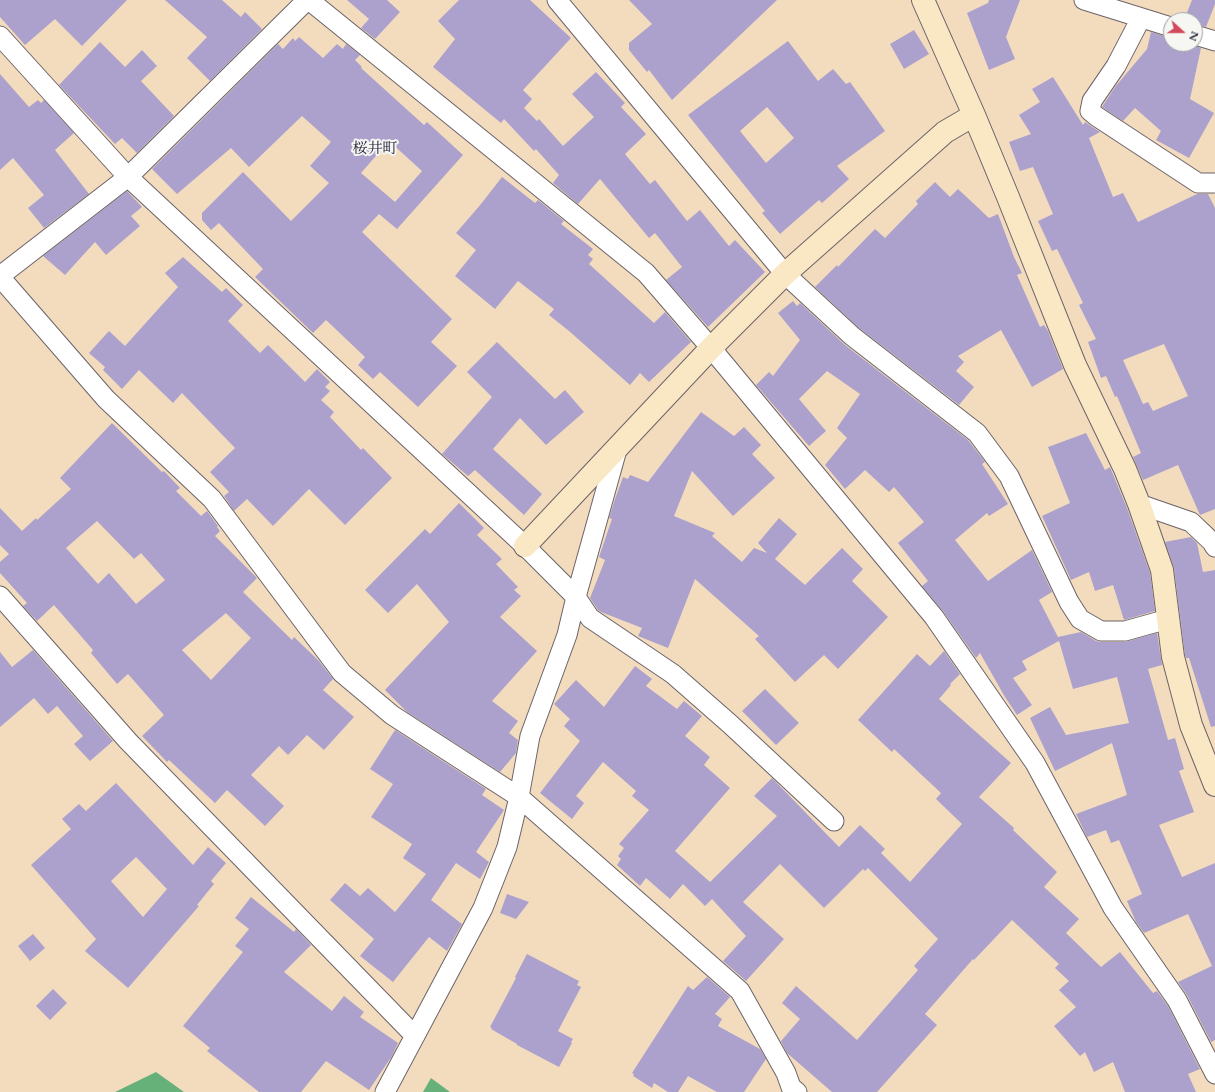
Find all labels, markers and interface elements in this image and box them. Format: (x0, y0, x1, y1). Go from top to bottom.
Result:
north arrow (1163, 12, 1203, 52)
text: N (1185, 29, 1202, 43)
district label: 桜井町 (353, 141, 397, 159)

